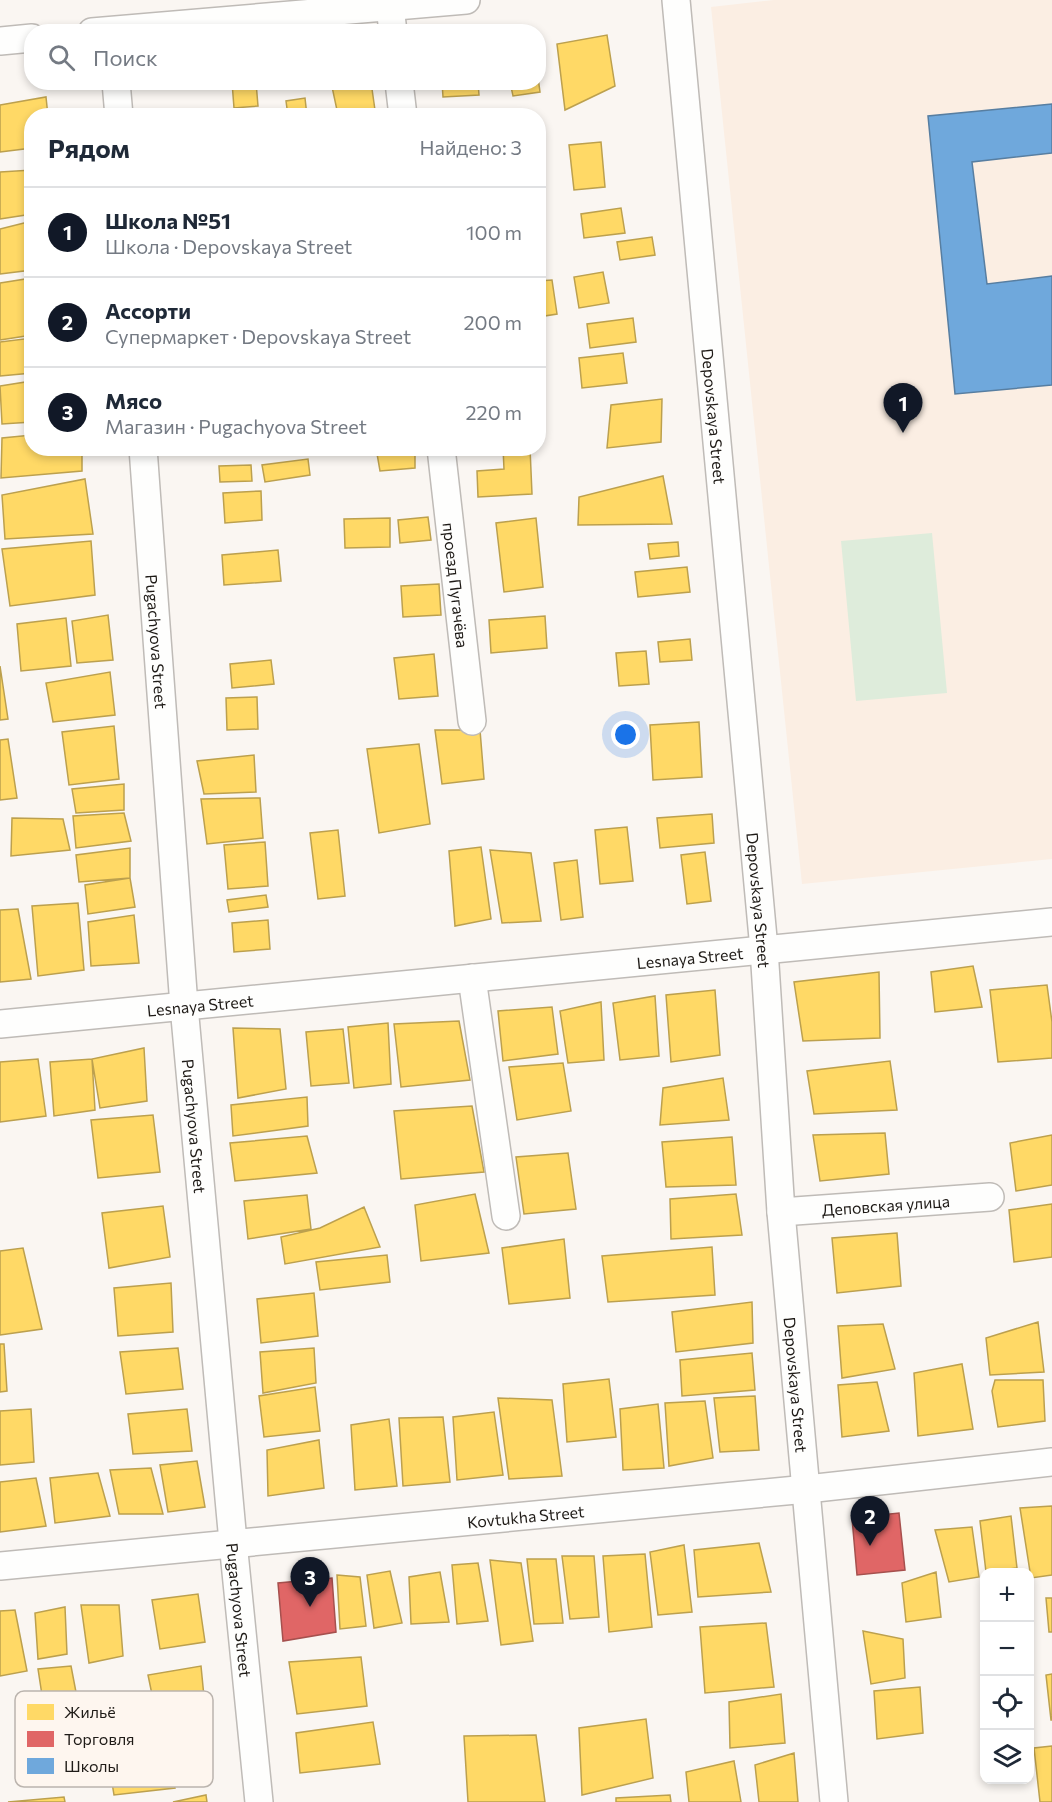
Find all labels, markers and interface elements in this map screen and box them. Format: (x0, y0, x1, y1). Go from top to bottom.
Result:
search box (24, 24, 546, 90)
icon: search (45, 41, 78, 74)
text: Поиск (93, 44, 158, 71)
text: Рядом (48, 132, 130, 163)
text: Найдено: 3 (420, 135, 522, 159)
text: Школа №51 (105, 207, 231, 234)
text: 1 (63, 220, 72, 244)
text: 100 m (466, 220, 522, 244)
text: Школа · Depovskaya Street (105, 234, 352, 258)
text: Ассорти (105, 297, 191, 324)
text: 2 (62, 310, 73, 334)
text: 200 m (464, 310, 522, 334)
text: Супермаркет · Depovskaya Street (105, 324, 411, 348)
street label: Depovskaya Street (699, 348, 730, 485)
pin: 1 (884, 384, 922, 433)
text: Мясо (105, 387, 162, 414)
text: 3 (62, 400, 73, 424)
text: 220 m (466, 400, 522, 424)
text: Магазин · Pugachyova Street (105, 414, 367, 438)
street label: проезд Пугачёва (440, 521, 473, 649)
street label: Pugachyova Street (143, 574, 172, 710)
your location (611, 720, 640, 749)
street label: Depovskaya Street (744, 831, 775, 969)
street label: Lesnaya Street (636, 942, 744, 972)
street label: Lesnaya Street (146, 990, 255, 1019)
street label: Pugachyova Street (179, 1058, 211, 1194)
street label: Деповская улица (821, 1190, 950, 1219)
street label: Depovskaya Street (781, 1316, 812, 1454)
pin: 2 (850, 1496, 890, 1546)
street label: Kovtukha Street (466, 1501, 586, 1531)
street label: Pugachyova Street (224, 1542, 256, 1678)
pin: 3 (290, 1558, 330, 1607)
map controls (980, 1568, 1034, 1784)
button: + (980, 1568, 1034, 1622)
button: − (980, 1622, 1034, 1676)
button: locate (980, 1676, 1034, 1730)
legend (15, 1691, 213, 1787)
text: Жильё (64, 1702, 116, 1721)
text: Торговля (64, 1729, 135, 1748)
button: layers (980, 1730, 1034, 1784)
text: Школы (64, 1756, 119, 1775)

